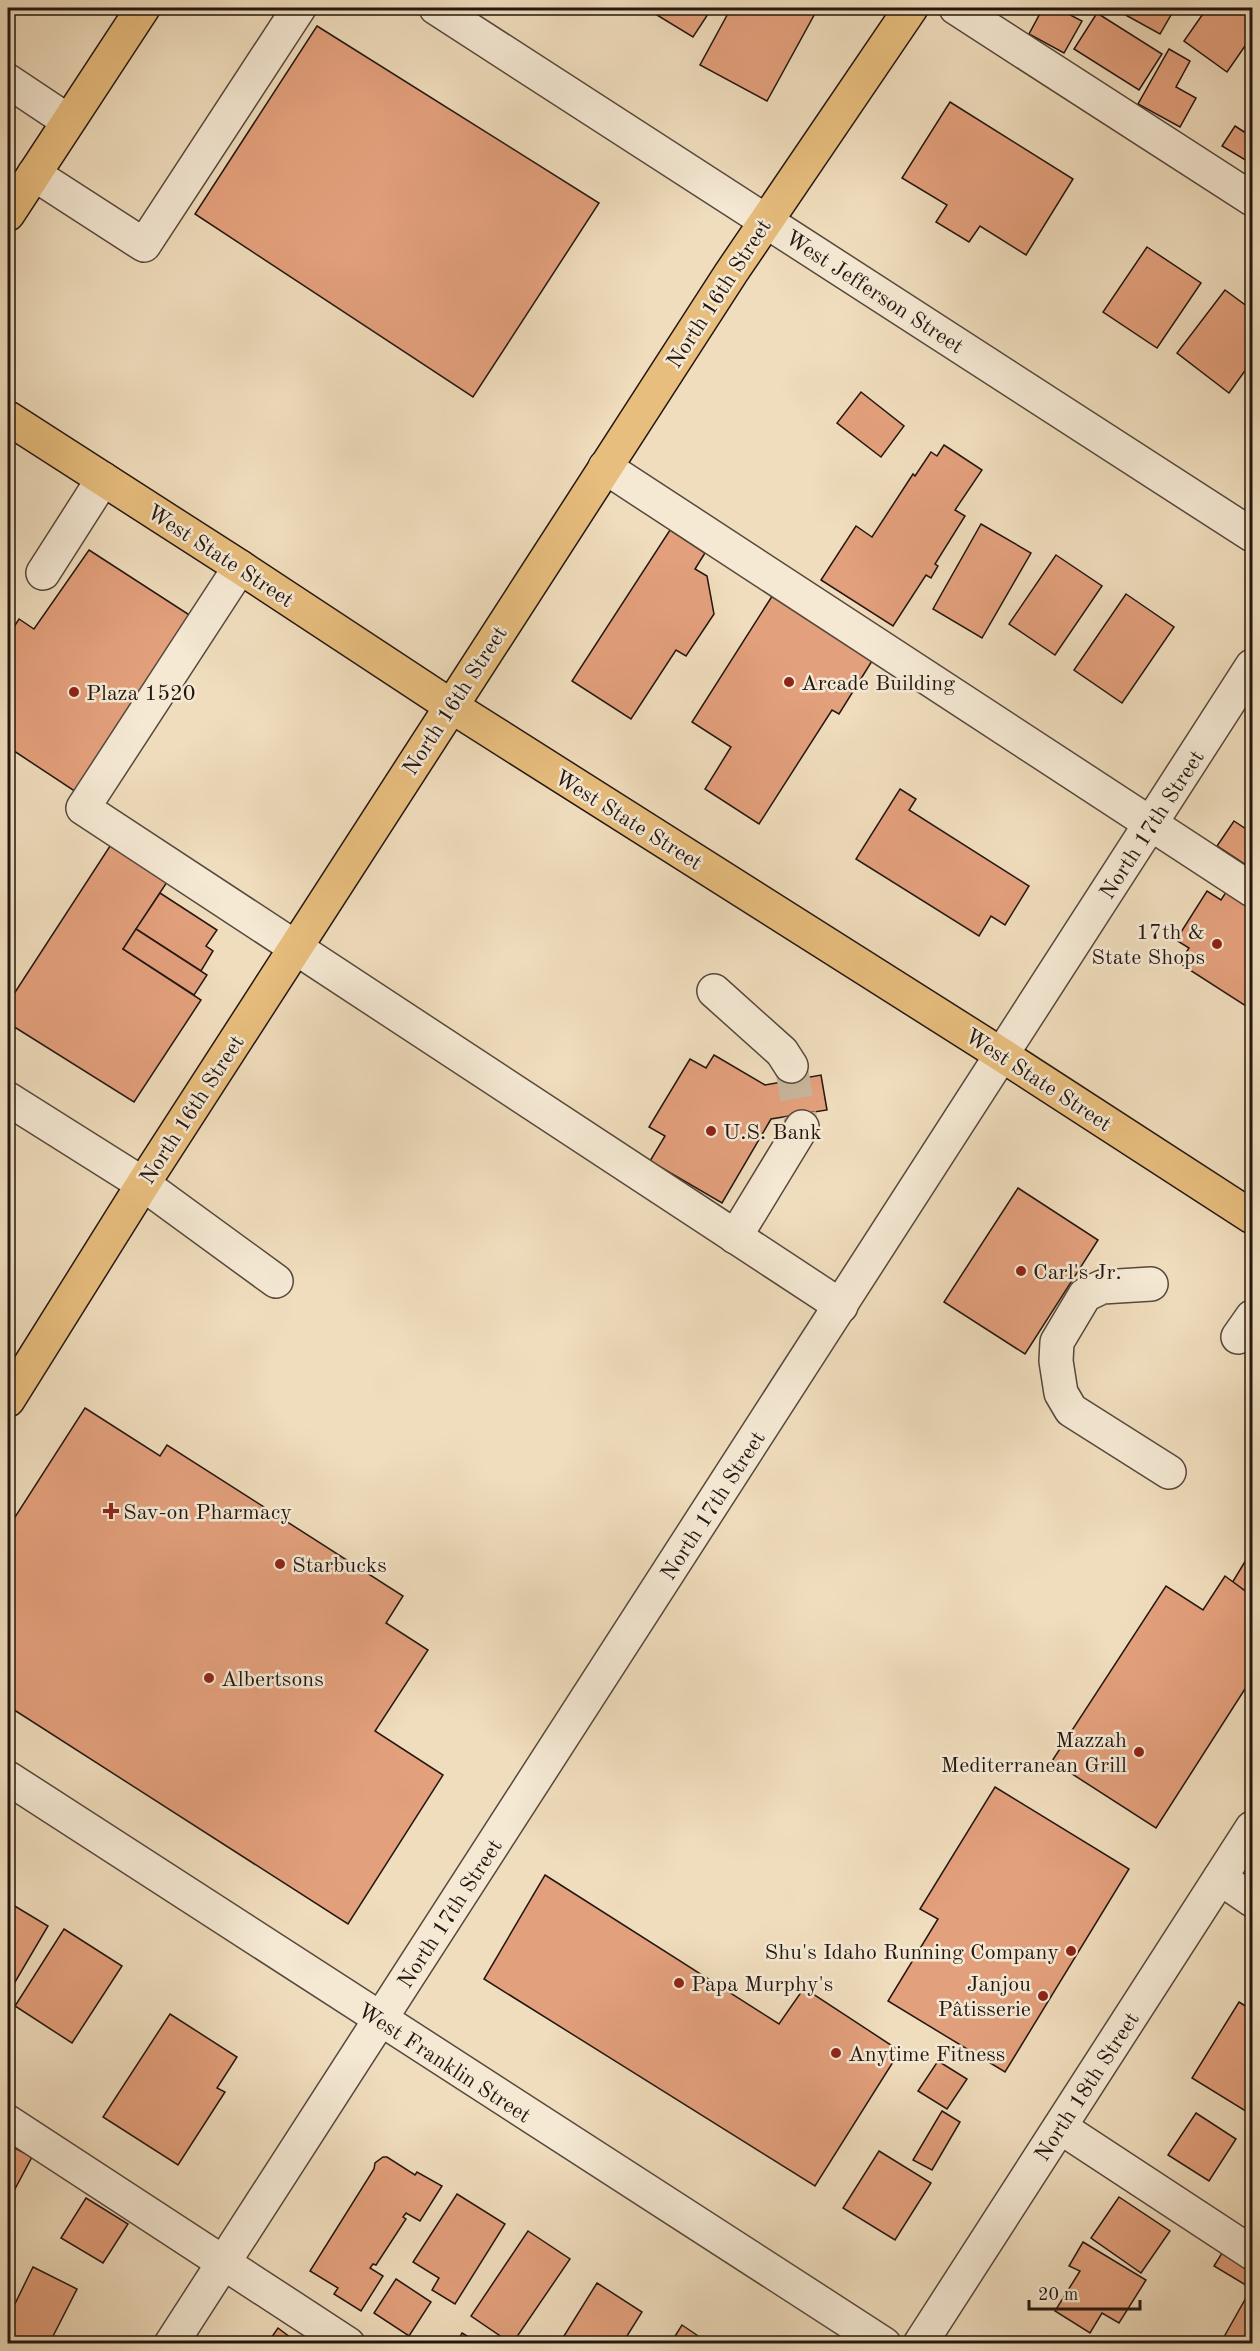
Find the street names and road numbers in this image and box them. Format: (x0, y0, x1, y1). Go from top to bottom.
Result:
street label: North 16th Street (664, 216, 776, 372)
street label: West Jefferson Street (781, 227, 967, 358)
street label: West State Street (143, 501, 297, 612)
street label: North 16th Street (400, 623, 512, 779)
street label: North 17th Street (1097, 747, 1209, 903)
street label: West State Street (550, 766, 706, 875)
street label: West State Street (961, 1025, 1115, 1136)
street label: North 16th Street (137, 1032, 249, 1188)
street label: North 17th Street (658, 1428, 770, 1584)
street label: North 17th Street (395, 1836, 507, 1992)
street label: West Franklin Street (354, 2000, 534, 2128)
street label: North 18th Street (1032, 2009, 1144, 2165)

